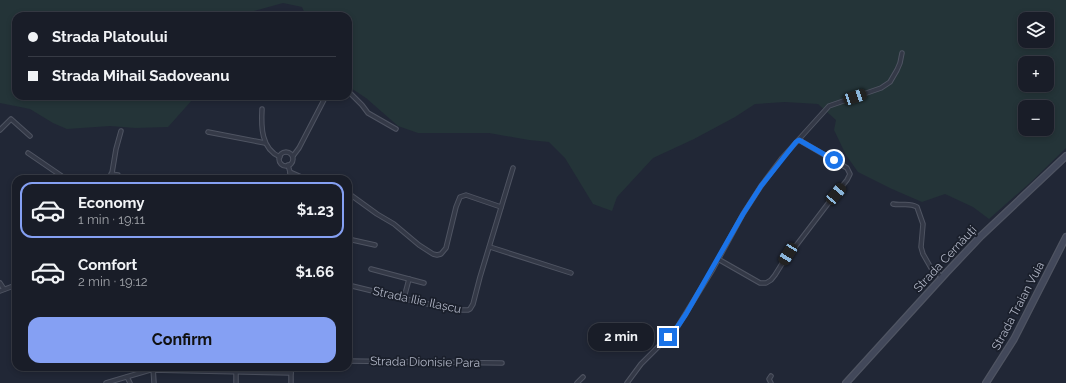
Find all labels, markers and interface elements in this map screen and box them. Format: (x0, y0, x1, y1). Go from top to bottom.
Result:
map controls (1018, 12, 1054, 136)
button: layers (1018, 12, 1054, 48)
text: Strada Platoului (52, 28, 168, 46)
button: + (1018, 56, 1054, 92)
text: Strada Mihail Sadoveanu (52, 67, 229, 85)
car (842, 88, 868, 106)
button: − (1018, 100, 1054, 136)
route start (825, 151, 843, 169)
car (824, 181, 848, 207)
icon: car (30, 192, 66, 228)
text: Economy (78, 194, 145, 212)
text: $1.23 (297, 201, 334, 219)
text: 1 min · 19:11 (78, 212, 145, 227)
street label: Strada Cernăuți (911, 223, 979, 295)
car (777, 241, 799, 267)
icon: car (30, 254, 66, 290)
text: Comfort (78, 256, 137, 274)
street label: Strada Traian Vuia (989, 259, 1047, 353)
text: $1.66 (295, 263, 334, 281)
text: 2 min · 19:12 (78, 274, 148, 289)
street label: Strada Ilie Ilașcu (371, 284, 463, 316)
button: Confirm (28, 317, 336, 363)
callout: 2 min (588, 323, 654, 351)
route end (659, 328, 677, 346)
text: 2 min (604, 329, 638, 344)
street label: Strada Dionisie Para (370, 354, 480, 370)

